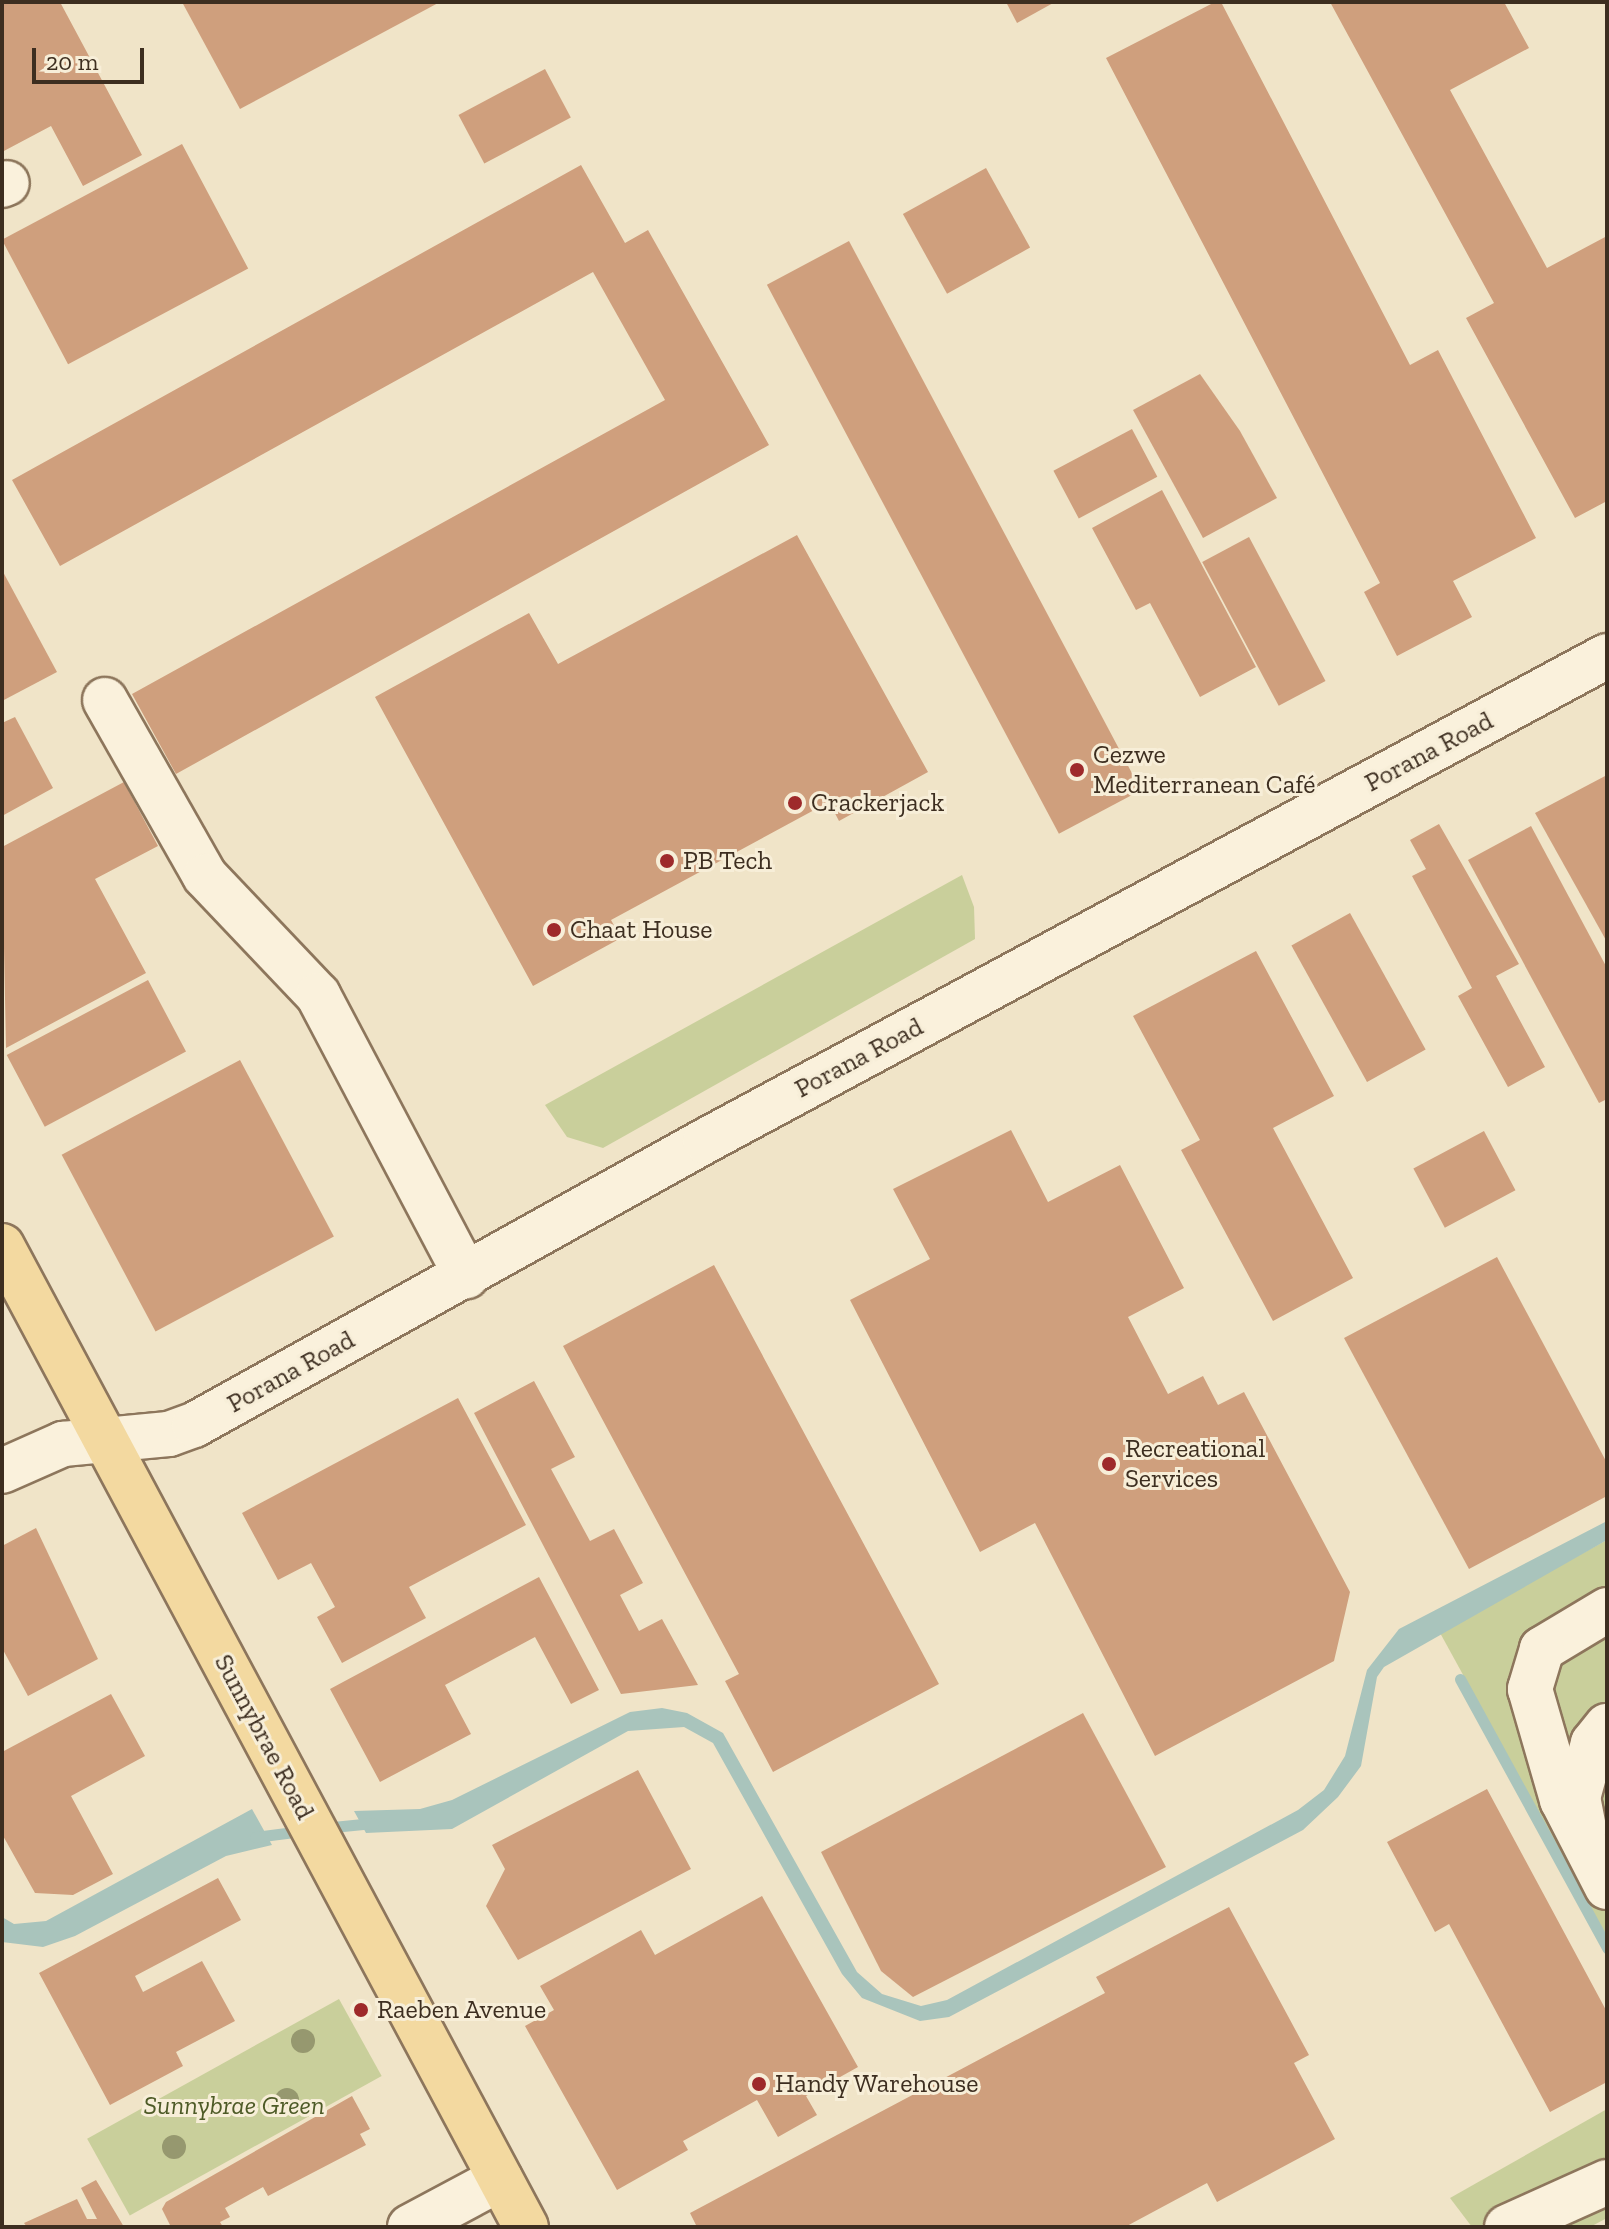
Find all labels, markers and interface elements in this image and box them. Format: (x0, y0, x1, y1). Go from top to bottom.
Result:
scale bar (36, 32, 148, 82)
text: 20 m (46, 47, 98, 76)
street label: Porana Road (1360, 705, 1498, 799)
place label: Cezwe Mediterranean Café (1093, 739, 1316, 800)
marker: Cezwe Mediterranean Café (1068, 761, 1086, 779)
place label: Crackerjack (811, 787, 944, 819)
marker: Crackerjack (786, 794, 804, 812)
place label: PB Tech (683, 845, 773, 877)
marker: PB Tech (658, 852, 676, 870)
place label: Chaat House (570, 914, 713, 946)
marker: Chaat House (545, 921, 563, 939)
street label: Porana Road (790, 1011, 928, 1105)
street label: Porana Road (222, 1324, 360, 1420)
place label: Recreational Services (1125, 1433, 1265, 1494)
marker: Recreational Services (1100, 1455, 1118, 1473)
street label: Sunnybrae Road (207, 1649, 321, 1825)
place label: Raeben Avenue (377, 1994, 547, 2026)
marker: Raeben Avenue (352, 2001, 370, 2019)
place label: Handy Warehouse (775, 2068, 980, 2100)
marker: Handy Warehouse (750, 2075, 768, 2093)
park label: Sunnybrae Green (144, 2090, 324, 2122)

